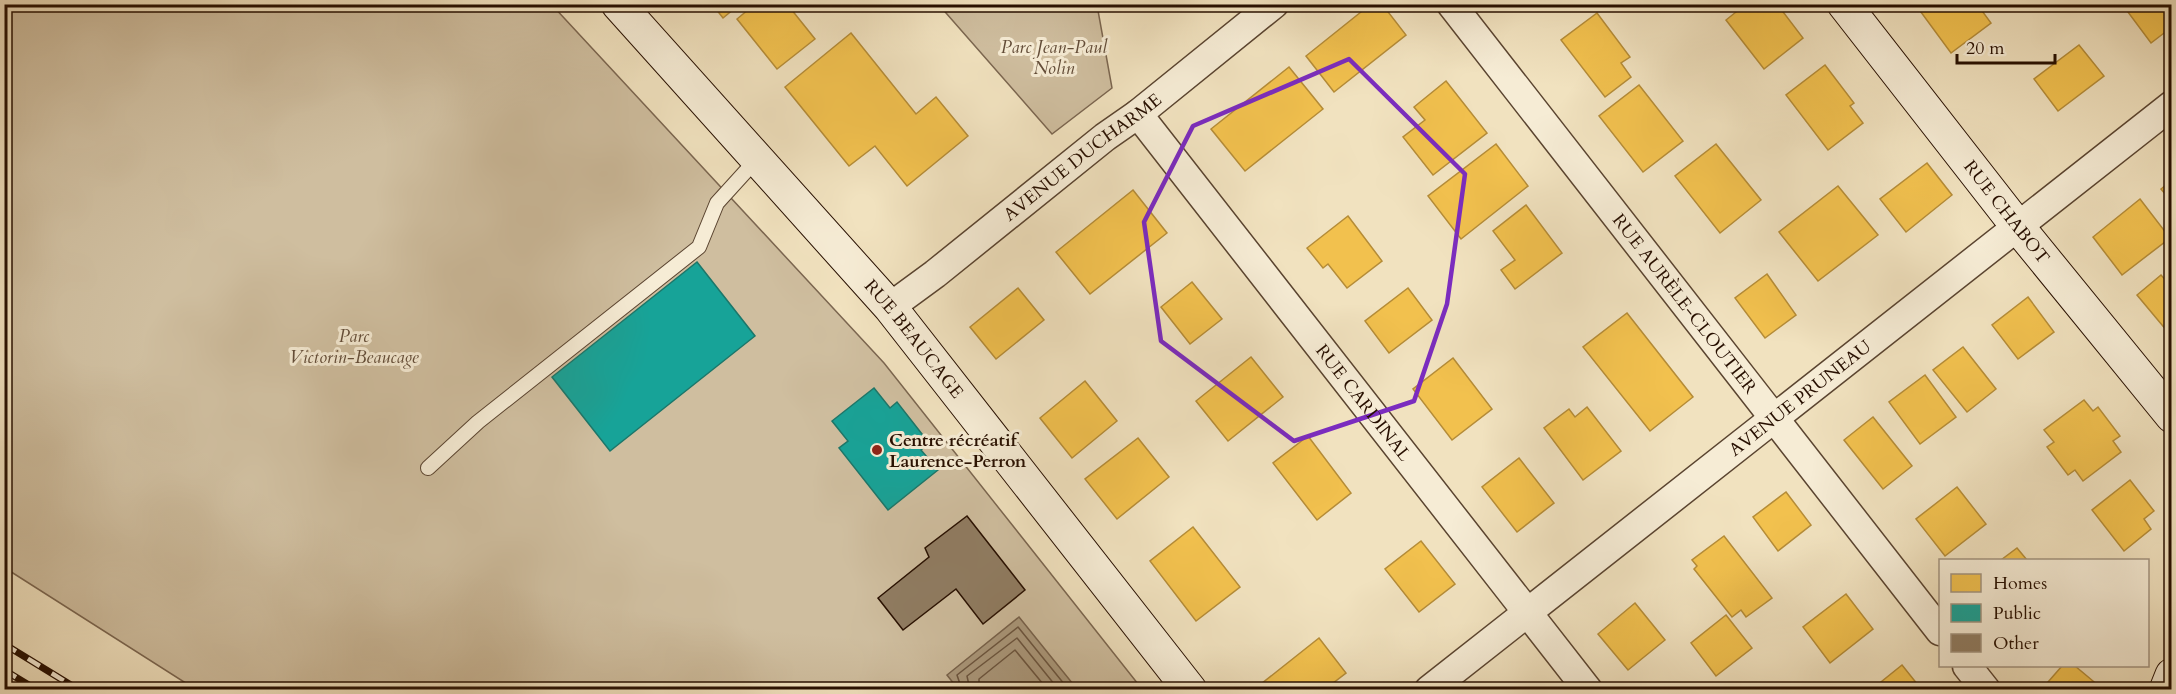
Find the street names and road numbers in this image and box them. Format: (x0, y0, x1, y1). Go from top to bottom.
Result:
street label: AVENUE DUCHARME (998, 88, 1167, 227)
street label: RUE CHABOT (1957, 155, 2055, 269)
street label: RUE AURÈLE-CLOUTIER (1606, 209, 1763, 400)
street label: RUE BEAUCAGE (858, 274, 969, 404)
street label: AVENUE PRUNEAU (1724, 334, 1877, 462)
street label: RUE CARDINAL (1309, 339, 1417, 466)

